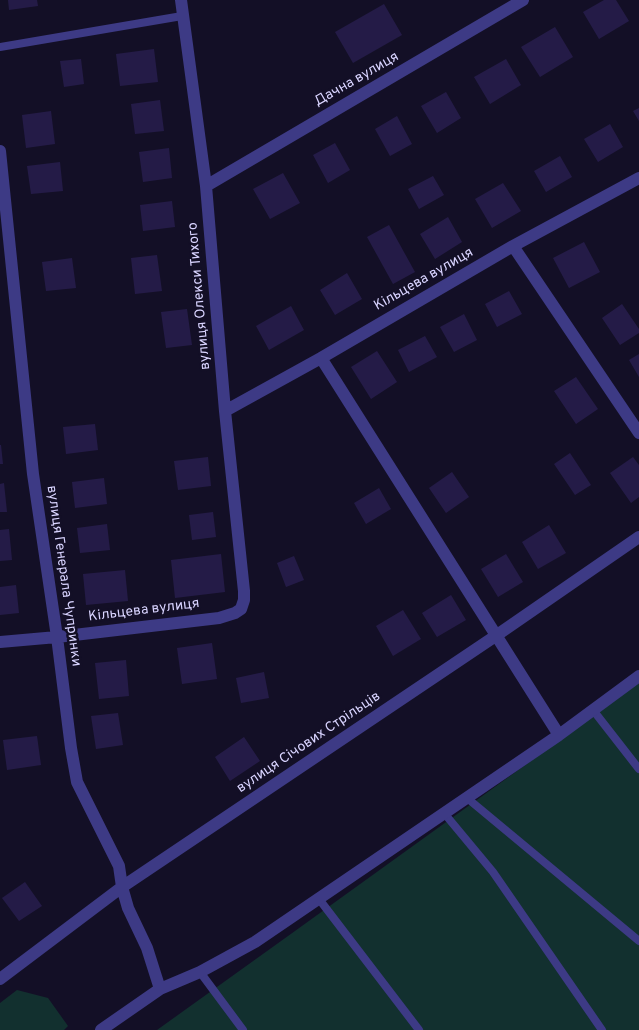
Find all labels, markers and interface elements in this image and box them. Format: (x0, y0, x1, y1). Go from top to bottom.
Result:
street label: Дачна вулиця (312, 49, 402, 111)
street label: вулиця Олекси Тихого (185, 222, 215, 370)
street label: Кільцева вулиця (371, 245, 477, 315)
street label: вулиця Генерала Чупринки (42, 484, 84, 668)
street label: Кільцева вулиця (87, 596, 201, 626)
street label: вулиця Січових Стрільців (234, 689, 384, 797)

